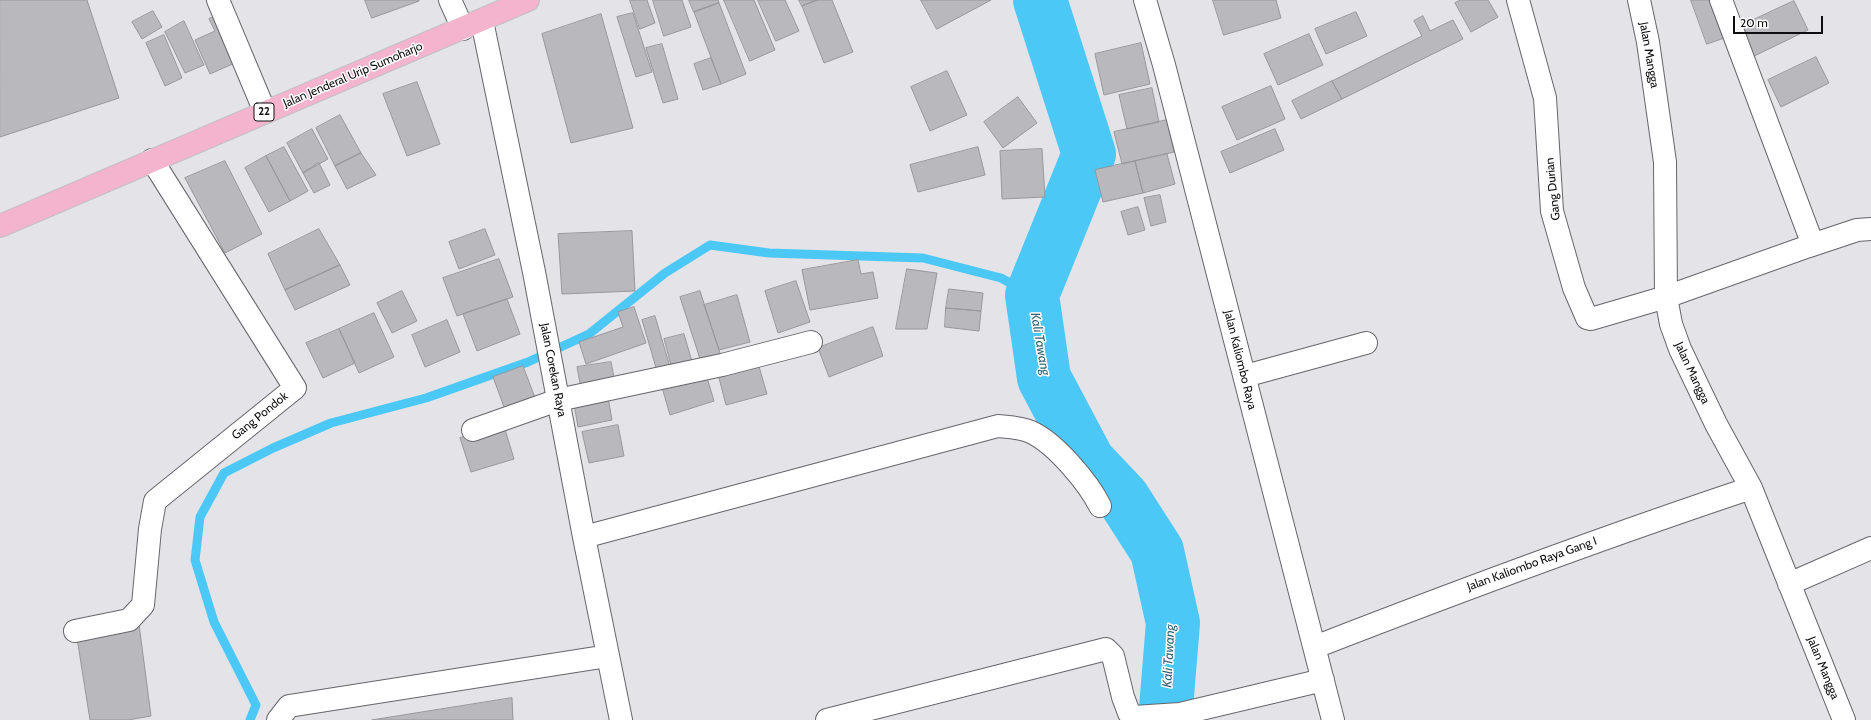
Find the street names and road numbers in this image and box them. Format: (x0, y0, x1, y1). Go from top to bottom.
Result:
street label: Jalan Mangga (1636, 21, 1662, 89)
street label: Jalan Jenderal Urip Sumoharjo (281, 39, 425, 111)
road number: 22 (254, 103, 274, 121)
street label: Gang Durian (1543, 157, 1563, 221)
street label: Jalan Kaliombo Raya (1221, 309, 1259, 411)
street label: Jalan Corekan Raya (537, 322, 569, 418)
street label: Jalan Mangga (1671, 340, 1713, 406)
street label: Gang Pondok (229, 389, 291, 443)
street label: Jalan Kaliombo Raya Gang I (1465, 534, 1599, 594)
street label: Jalan Mangga (1804, 634, 1842, 702)

